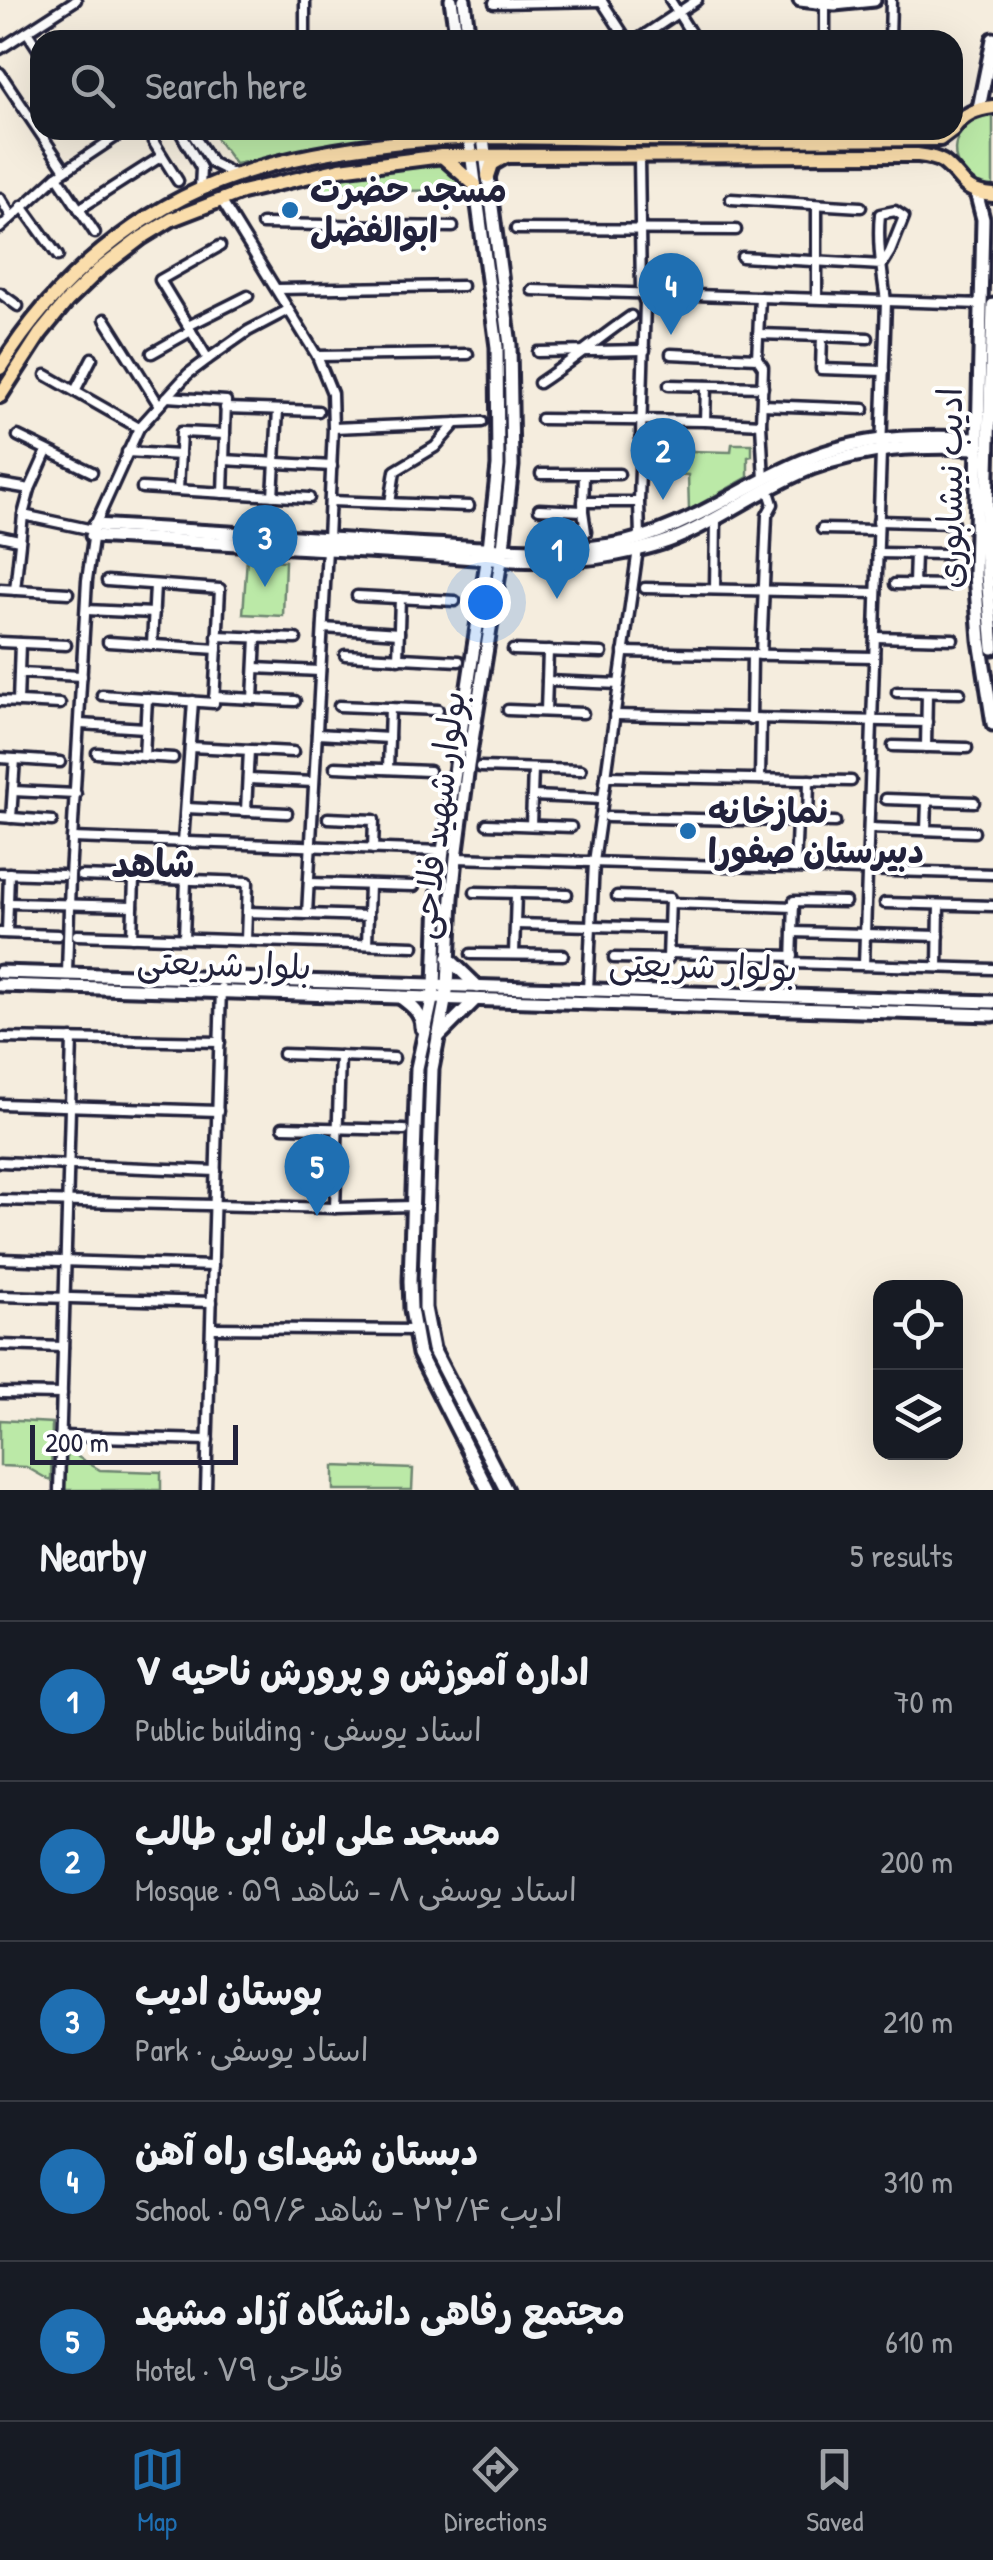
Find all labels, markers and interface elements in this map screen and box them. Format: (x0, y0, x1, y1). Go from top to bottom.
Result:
search box (30, 30, 963, 140)
icon: search (65, 58, 120, 113)
text: Search here (145, 59, 307, 111)
place label: مسجد حضرت ابوالفضل (310, 166, 507, 253)
marker: مسجد حضرت ابوالفضل (279, 199, 301, 221)
pin: 4 (638, 252, 704, 335)
street label: ادیب نیشابوری (926, 387, 973, 589)
pin: 2 (630, 418, 696, 500)
pin: 3 (232, 504, 298, 587)
pin: 1 (524, 516, 590, 599)
your location (460, 577, 511, 628)
street label: بولوار شهید فلاحی (399, 688, 476, 942)
place label: نمازخانه دبیرستان صفورا (708, 787, 924, 874)
marker: نمازخانه دبیرستان صفورا (677, 820, 699, 842)
district label: شاهد (111, 837, 195, 889)
street label: بلوار شریعتی (136, 937, 312, 990)
street label: بولوار شریعتی (608, 939, 798, 992)
pin: 5 (284, 1134, 350, 1216)
map controls (873, 1280, 963, 1460)
button: locate (873, 1280, 963, 1370)
button: layers (873, 1370, 963, 1460)
scale bar (30, 1420, 238, 1464)
text: 200 m (45, 1423, 109, 1461)
text: Nearby (40, 1527, 147, 1584)
text: 5 results (850, 1534, 953, 1577)
text: اداره آموزش و پرورش ناحیه ۷ (135, 1645, 589, 1697)
text: 1 (67, 1680, 78, 1723)
text: 70 m (894, 1680, 953, 1723)
text: Public building · استاد یوسفی (135, 1708, 482, 1751)
text: مسجد علی ابن ابی طالب (135, 1805, 501, 1857)
text: 2 (65, 1840, 80, 1883)
text: 200 m (880, 1840, 953, 1883)
text: Mosque · استاد یوسفی ۸ - شاهد ۵۹ (135, 1868, 577, 1911)
text: بوستان ادیب (135, 1965, 322, 2017)
text: 3 (65, 2000, 80, 2043)
text: 210 m (883, 2000, 953, 2043)
text: Park · استاد یوسفی (135, 2028, 369, 2071)
text: دبستان شهدای راه آهن (135, 2125, 478, 2177)
text: 4 (66, 2160, 79, 2203)
text: 310 m (884, 2160, 953, 2203)
text: School · ادیب ۲۲/۴ - شاهد ۵۹/۶ (135, 2188, 563, 2231)
text: مجتمع رفاهی دانشگاه آزاد مشهد (135, 2285, 625, 2337)
text: 5 (66, 2320, 79, 2363)
text: 610 m (885, 2320, 953, 2363)
text: Hotel · فلاحی ۷۹ (135, 2348, 344, 2391)
tab: Map (130, 2442, 185, 2540)
tab: Directions (444, 2442, 547, 2540)
tab: Saved (806, 2442, 863, 2540)

